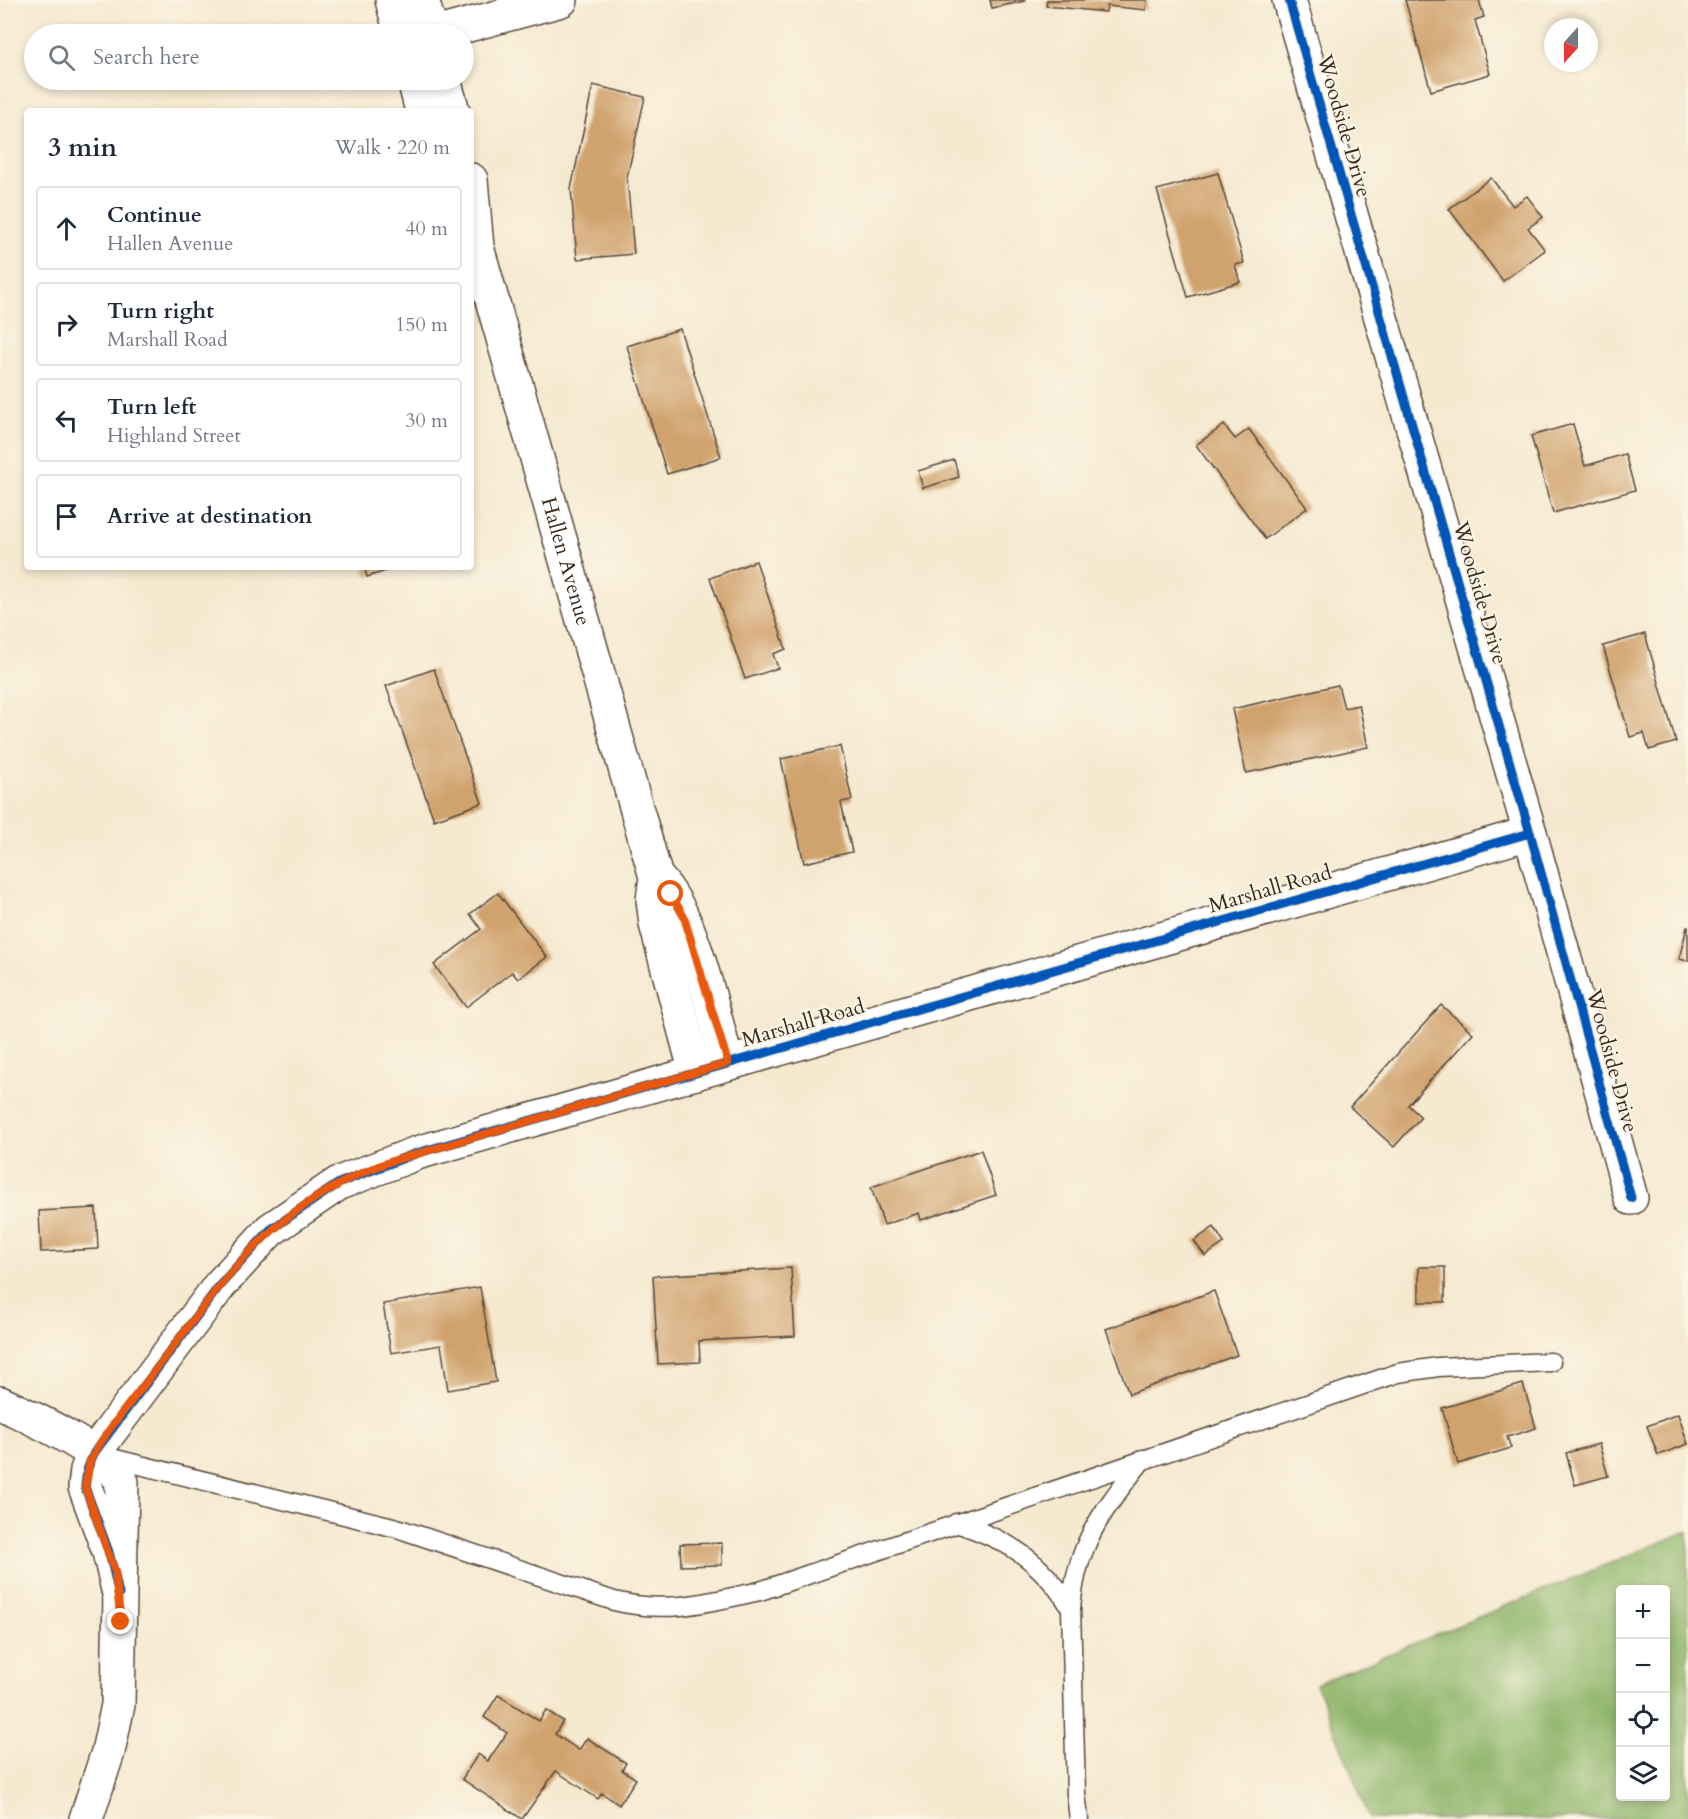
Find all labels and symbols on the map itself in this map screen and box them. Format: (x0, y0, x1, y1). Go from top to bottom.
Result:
north arrow (1544, 18, 1598, 72)
street label: Woodside Drive (1310, 50, 1378, 201)
street label: Hallen Avenue (534, 494, 598, 629)
street label: Woodside Drive (1446, 517, 1514, 668)
street label: Marshall Road (1205, 858, 1335, 920)
route start (657, 880, 683, 906)
street label: Woodside Drive (1579, 985, 1645, 1136)
street label: Marshall Road (738, 992, 868, 1054)
route end (107, 1608, 133, 1634)

